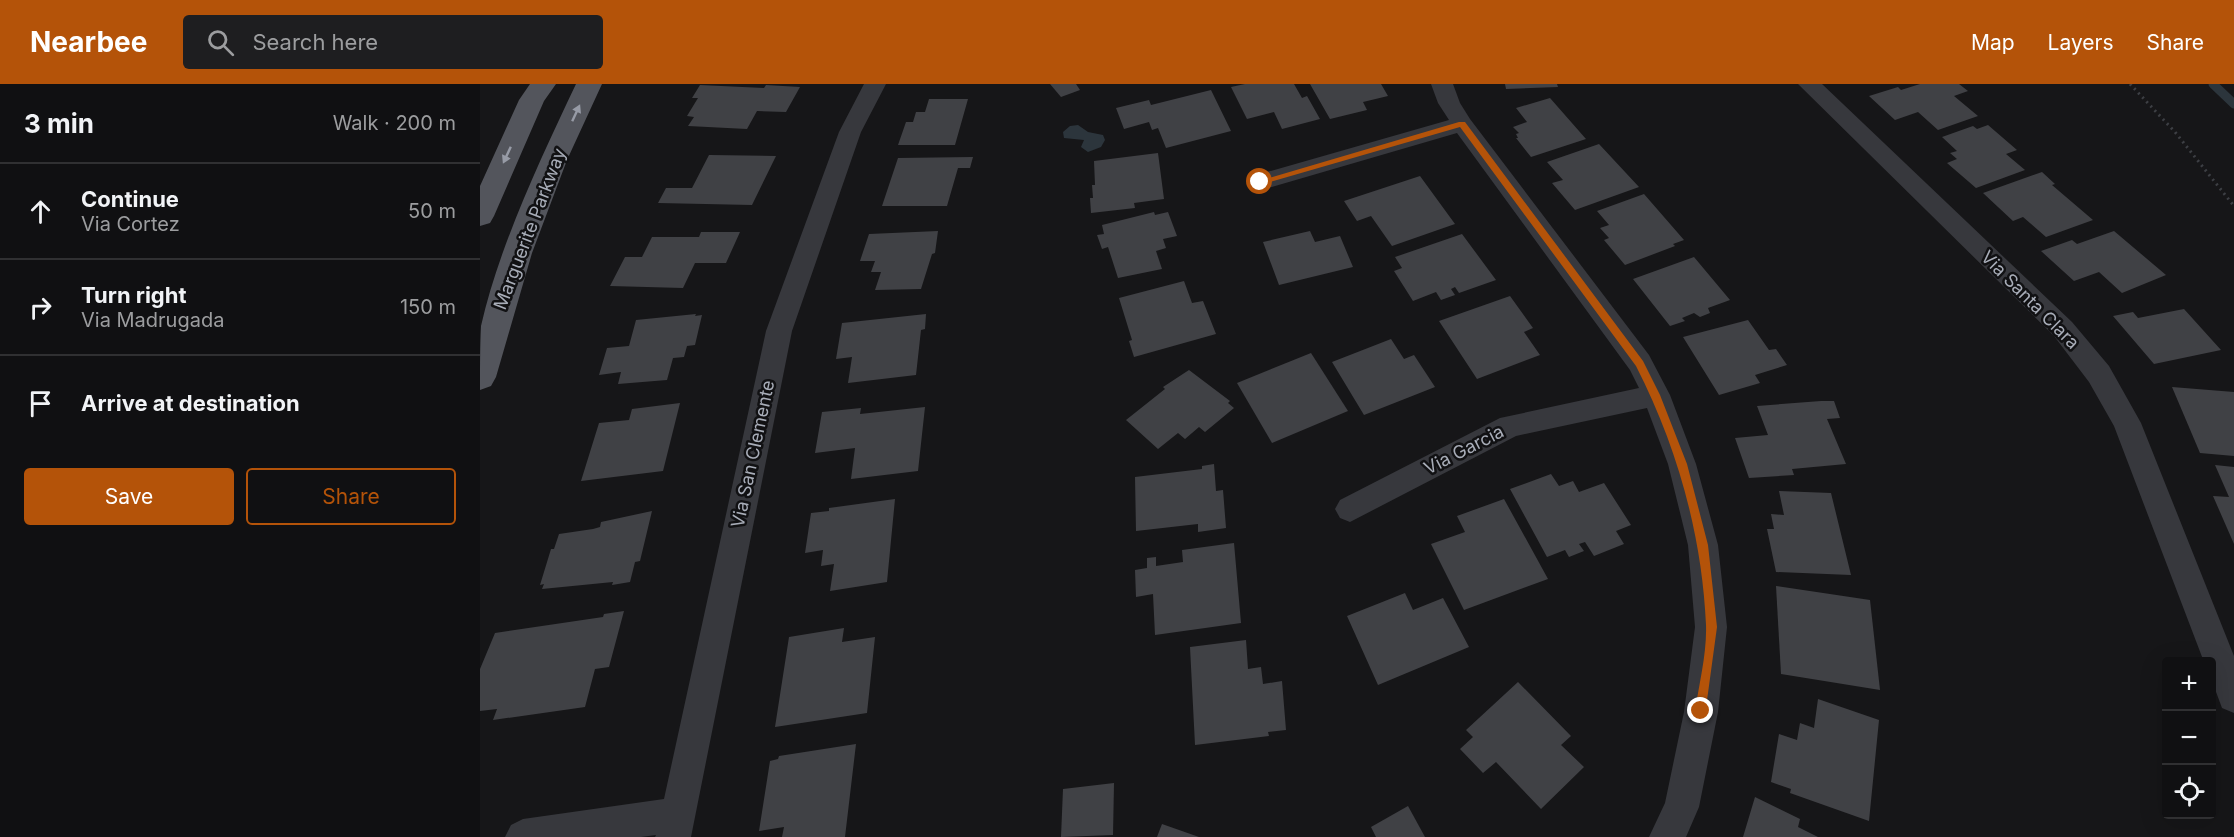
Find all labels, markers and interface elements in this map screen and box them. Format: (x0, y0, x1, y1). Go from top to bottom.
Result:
search box (183, 15, 603, 69)
text: Nearbee (30, 25, 147, 59)
icon: search (204, 26, 237, 59)
text: Search here (252, 29, 378, 55)
text: Map (1971, 30, 2015, 55)
text: Layers (2048, 30, 2114, 55)
text: Share (2147, 30, 2204, 55)
one-way arrow (571, 105, 580, 122)
text: 3 min (24, 108, 94, 139)
text: Walk · 200 m (333, 111, 456, 135)
street label: Marguerite Parkway (489, 145, 570, 312)
one-way arrow (503, 147, 512, 164)
route start (1246, 168, 1272, 194)
text: Continue (81, 186, 179, 212)
icon: ahead (24, 195, 57, 228)
text: 50 m (408, 199, 456, 223)
text: Via Cortez (81, 212, 180, 236)
street label: Via Santa Clara (1977, 246, 2084, 353)
text: Turn right (81, 282, 187, 308)
icon: right (24, 291, 57, 324)
text: 150 m (400, 295, 456, 319)
text: Via Madrugada (81, 308, 224, 332)
street label: Via San Clemente (727, 378, 778, 530)
icon: arrive (24, 387, 57, 420)
text: Arrive at destination (81, 390, 300, 416)
street label: Via Garcia (1420, 421, 1507, 479)
button: Save (24, 468, 234, 525)
button: Share (246, 468, 456, 525)
map controls (2162, 657, 2216, 819)
button: + (2162, 657, 2216, 711)
route end (1687, 697, 1713, 723)
button: − (2162, 711, 2216, 765)
button: locate (2162, 765, 2216, 819)

